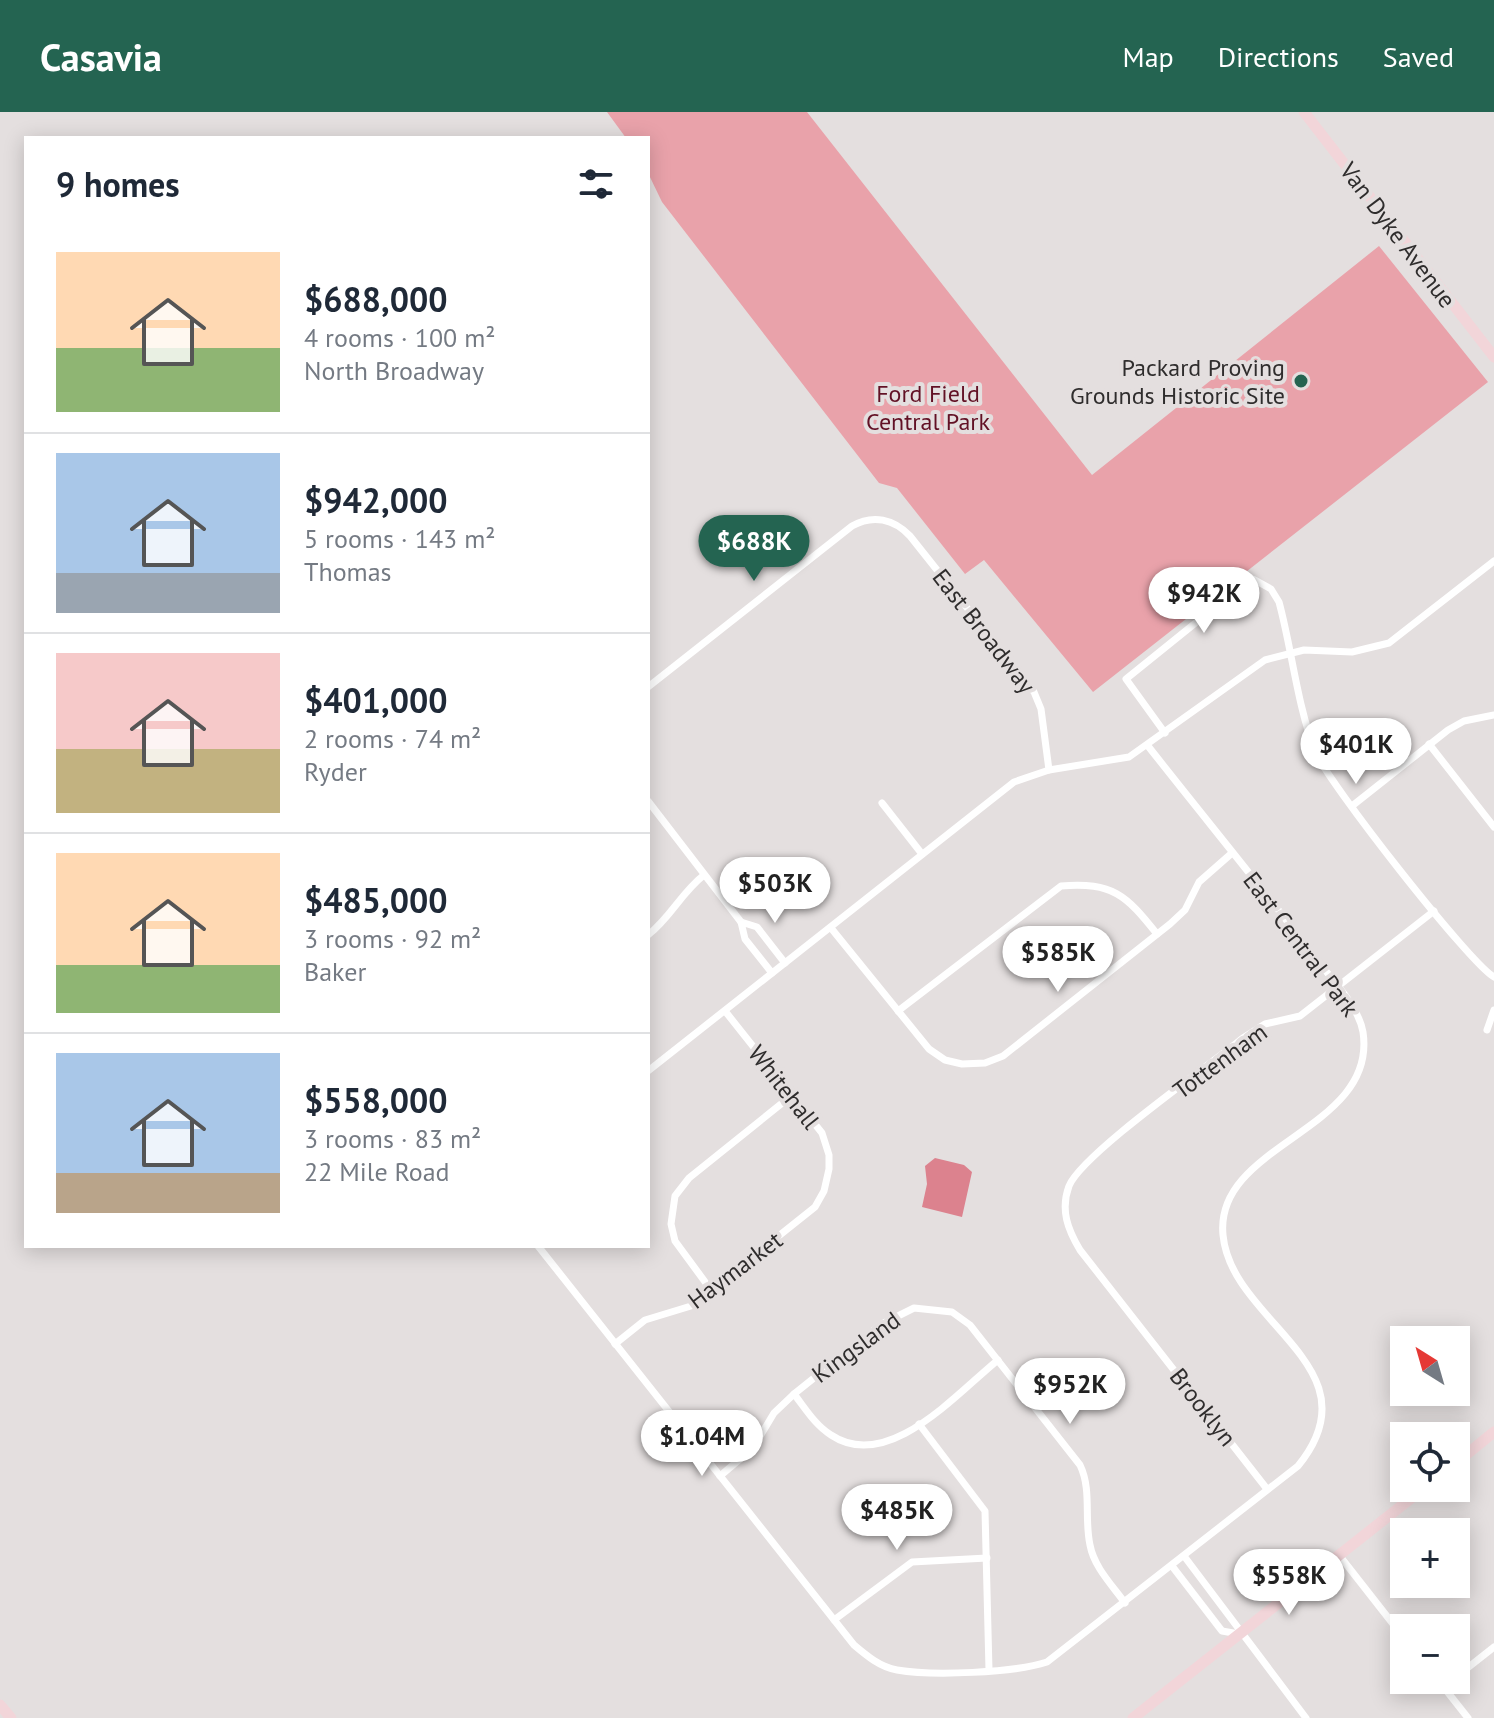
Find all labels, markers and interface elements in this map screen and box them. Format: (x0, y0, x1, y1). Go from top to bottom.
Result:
text: Casavia (40, 32, 162, 81)
text: Map (1123, 38, 1174, 75)
text: Directions (1218, 38, 1339, 75)
text: Saved (1383, 38, 1454, 75)
street label: Van Dyke Avenue (1333, 155, 1463, 314)
text: 9 homes (56, 162, 180, 206)
icon: filters (574, 162, 618, 206)
text: $688,000 (304, 277, 448, 321)
icon: home (120, 284, 216, 380)
text: 4 rooms · 100 m² (304, 321, 496, 354)
place label: Packard Proving Grounds Historic Site (1070, 352, 1285, 411)
text: North Broadway (304, 354, 484, 387)
marker: Packard Proving Grounds Historic Site (1292, 372, 1310, 390)
park label: Ford Field Central Park (866, 378, 990, 437)
text: $942,000 (304, 478, 448, 522)
icon: home (120, 485, 216, 581)
pin: $688K (698, 515, 810, 583)
text: 5 rooms · 143 m² (304, 522, 496, 555)
text: $688K (716, 524, 792, 557)
text: Thomas (304, 555, 392, 588)
street label: East Broadway (926, 562, 1042, 700)
pin: $942K (1148, 567, 1260, 635)
text: $942K (1166, 576, 1242, 609)
text: $401,000 (304, 678, 448, 722)
icon: home (120, 685, 216, 781)
pin: $401K (1300, 718, 1412, 786)
text: 2 rooms · 74 m² (304, 722, 481, 755)
text: $401K (1318, 727, 1394, 760)
text: Ryder (304, 755, 367, 788)
pin: $503K (719, 857, 831, 925)
street label: East Central Park (1236, 865, 1366, 1023)
text: $503K (737, 866, 813, 899)
text: $485,000 (304, 878, 448, 922)
icon: home (120, 885, 216, 981)
text: 3 rooms · 92 m² (304, 922, 481, 955)
pin: $585K (1002, 926, 1114, 994)
text: $585K (1020, 935, 1096, 968)
text: Baker (304, 955, 366, 988)
street label: Tottenham (1167, 1016, 1273, 1106)
street label: Whitehall (741, 1039, 827, 1135)
text: $558,000 (304, 1078, 448, 1122)
icon: home (120, 1085, 216, 1181)
text: 3 rooms · 83 m² (304, 1122, 481, 1155)
text: 22 Mile Road (304, 1155, 450, 1188)
street label: Haymarket (682, 1224, 788, 1316)
street label: Kingsland (806, 1304, 906, 1390)
north arrow (1390, 1326, 1470, 1406)
map controls (1390, 1326, 1470, 1694)
pin: $952K (1014, 1358, 1126, 1426)
street label: Brooklyn (1163, 1362, 1243, 1452)
text: $952K (1032, 1367, 1108, 1400)
pin: $1.04M (637, 1410, 767, 1478)
text: $1.04M (659, 1419, 745, 1452)
button: locate (1390, 1422, 1470, 1502)
pin: $485K (841, 1484, 953, 1552)
text: $485K (859, 1493, 935, 1526)
button: + (1390, 1518, 1470, 1598)
pin: $558K (1233, 1549, 1345, 1617)
text: $558K (1251, 1558, 1327, 1591)
button: − (1390, 1614, 1470, 1694)

